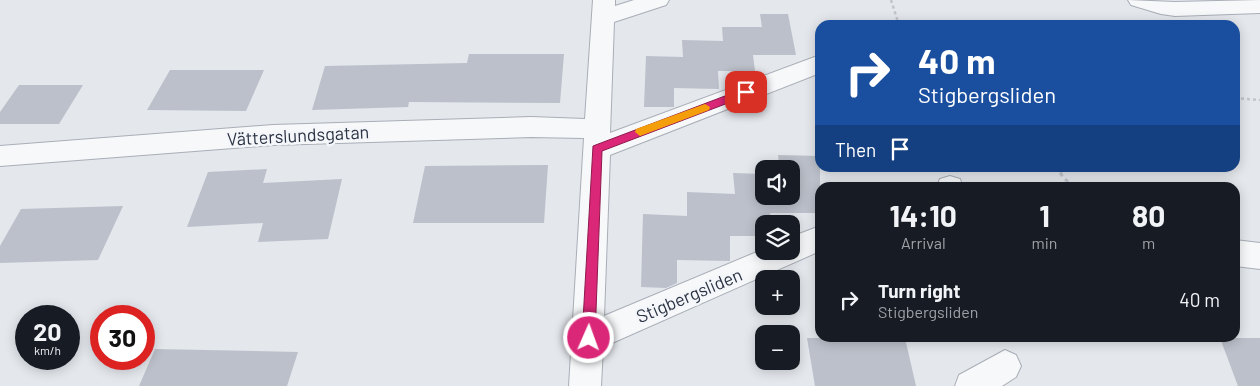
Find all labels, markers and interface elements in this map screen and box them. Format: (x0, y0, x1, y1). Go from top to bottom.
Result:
text: 40 m (918, 39, 995, 81)
icon: right (835, 40, 900, 105)
pin (725, 71, 767, 113)
icon: arrive (732, 78, 760, 106)
text: Stigbergsliden (918, 81, 1056, 107)
street label: Vätterslundsgatan (226, 120, 370, 150)
icon: arrive (886, 135, 914, 163)
text: Then (835, 138, 876, 161)
map controls (755, 160, 800, 370)
button: sound (755, 160, 800, 205)
text: 14:10 (890, 197, 957, 233)
text: 1 (1039, 197, 1050, 233)
text: 80 (1132, 197, 1165, 233)
button: layers (755, 215, 800, 260)
text: Arrival (901, 233, 946, 252)
text: min (1032, 233, 1057, 252)
text: m (1142, 233, 1155, 252)
street label: Stigbergsliden (633, 263, 745, 327)
button: + (755, 270, 800, 315)
text: Turn right (878, 279, 960, 302)
icon: right (835, 286, 863, 314)
text: 40 m (1179, 288, 1220, 311)
text: Stigbergsliden (878, 302, 978, 321)
speed limit sign: 30 (90, 305, 155, 370)
position arrow (562, 311, 614, 363)
text: 20 (33, 316, 62, 346)
button: − (755, 325, 800, 370)
text: km/h (34, 343, 61, 357)

